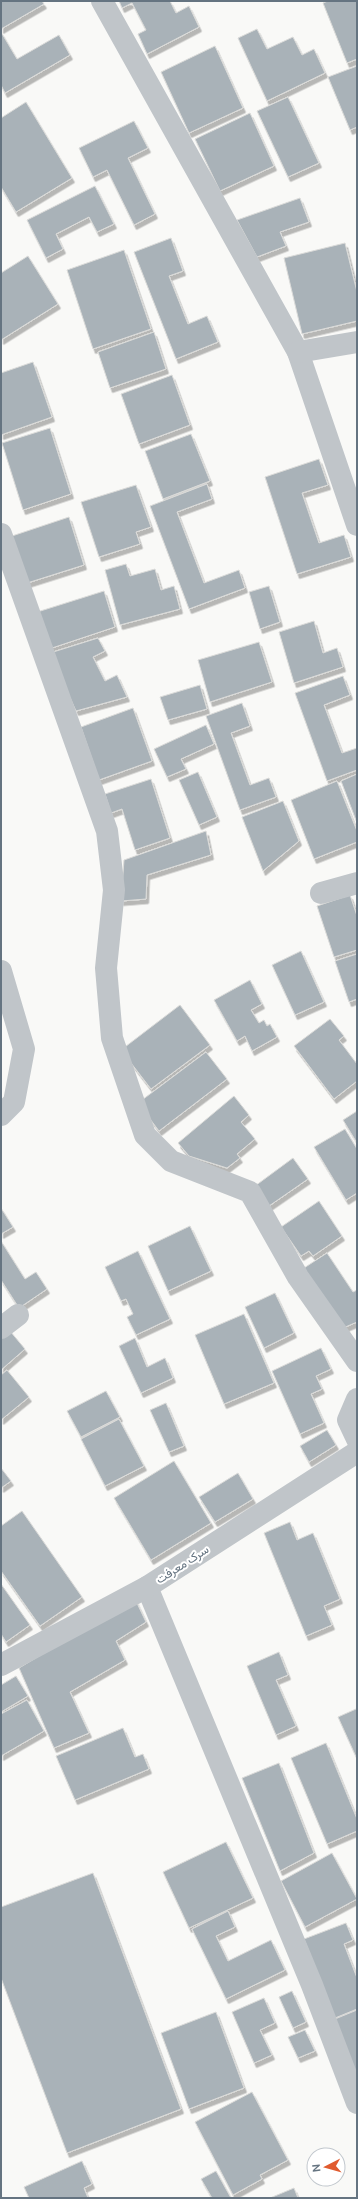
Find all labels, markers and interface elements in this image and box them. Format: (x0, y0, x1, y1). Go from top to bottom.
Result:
street label: سرک معرفت (153, 1542, 212, 1587)
north arrow (306, 2147, 346, 2187)
text: N (310, 2163, 322, 2173)

